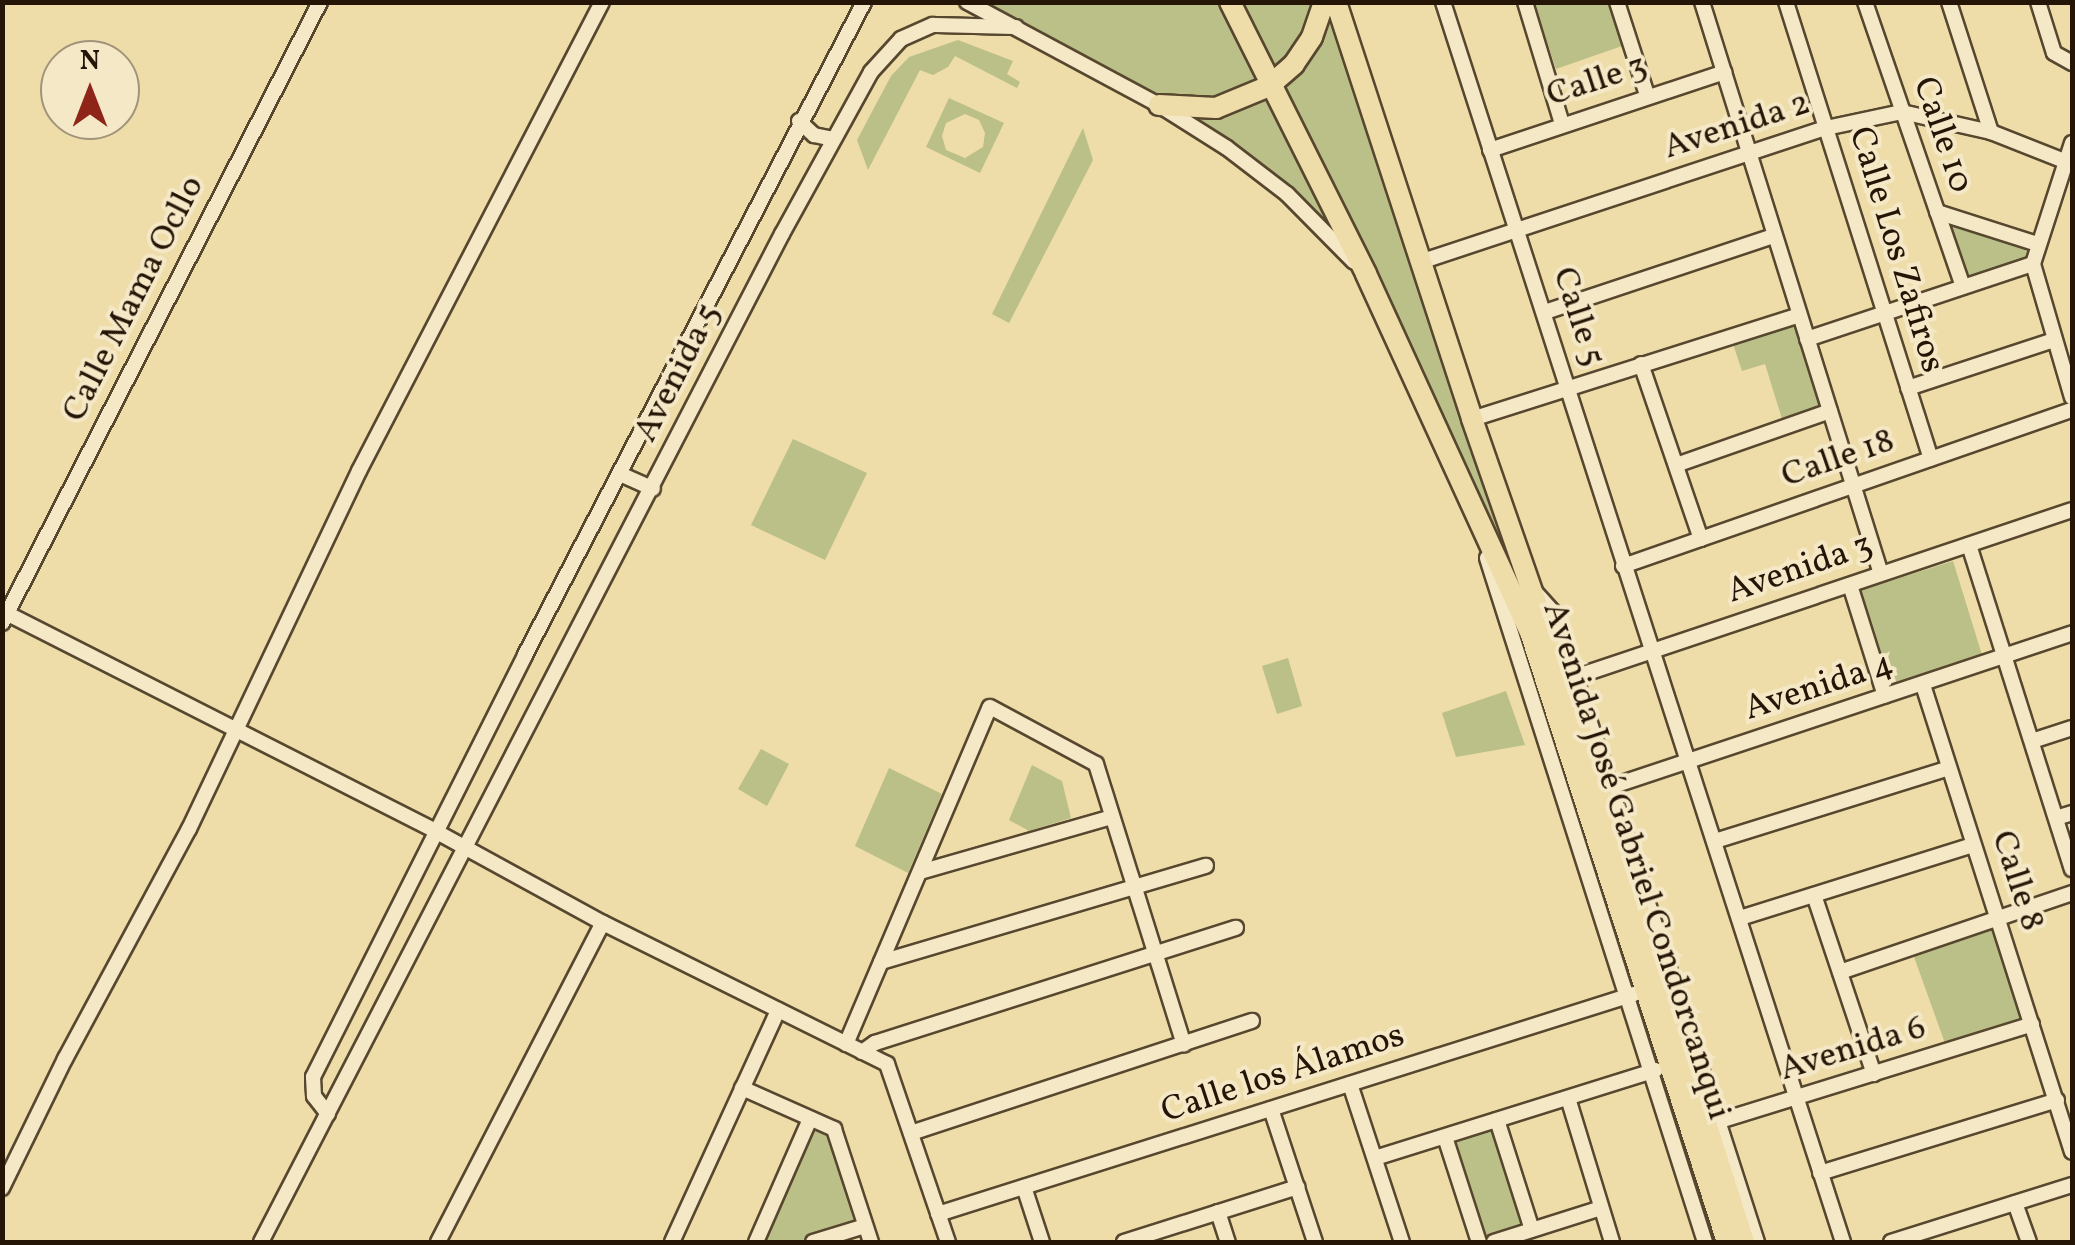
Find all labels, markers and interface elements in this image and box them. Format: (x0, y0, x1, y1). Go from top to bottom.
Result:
north arrow (40, 40, 140, 140)
text: N (80, 42, 100, 81)
street label: Calle 3 (1542, 45, 1652, 117)
street label: Calle 10 (1903, 72, 1981, 198)
street label: Avenida 2 (1658, 83, 1816, 169)
street label: Calle Los Zafiros (1839, 122, 1953, 378)
street label: Calle Mama Ocllo (54, 169, 214, 429)
street label: Calle 5 (1542, 262, 1614, 372)
street label: Avenida 5 (625, 297, 731, 449)
street label: Calle 18 (1776, 420, 1900, 498)
street label: Avenida 3 (1722, 525, 1878, 613)
street label: Avenida José Gabriel Condorcanqui (1532, 597, 1740, 1125)
street label: Avenida 4 (1739, 643, 1899, 731)
street label: Calle 8 (1981, 826, 2053, 936)
street label: Avenida 6 (1775, 1007, 1931, 1091)
street label: Calle los Álamos (1156, 1015, 1410, 1133)

